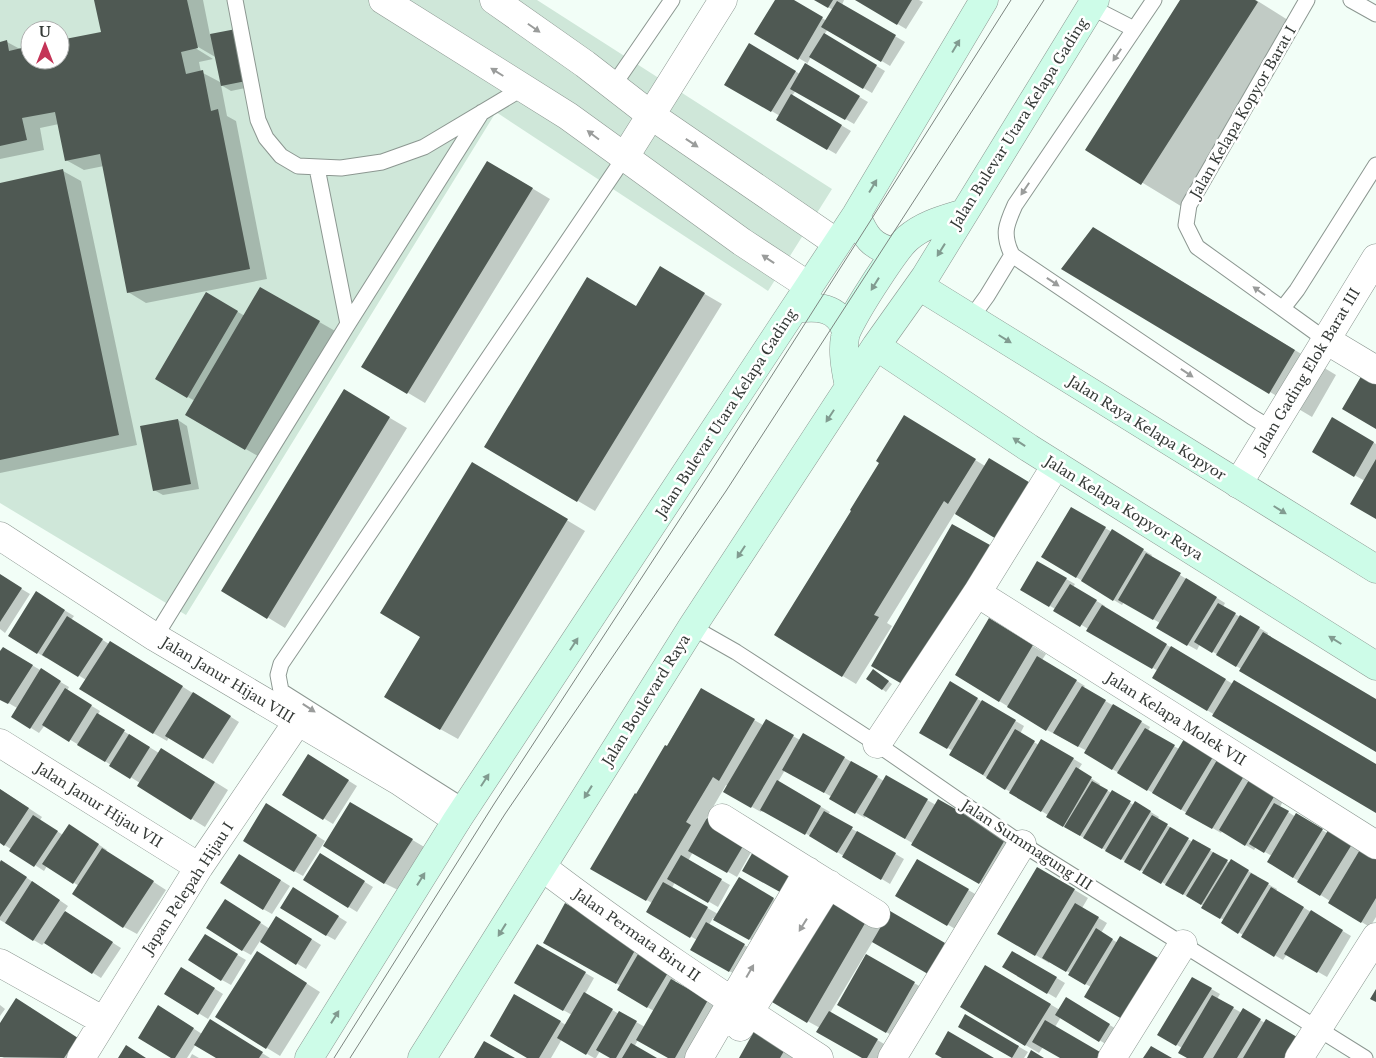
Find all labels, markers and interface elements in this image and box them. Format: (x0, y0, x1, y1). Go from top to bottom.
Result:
street label: Jalan Bulevar Utara Kelapa Gading (945, 14, 1092, 233)
north arrow (20, 20, 70, 70)
street label: Jalan Kelapa Kopyor Barat I (1185, 22, 1300, 203)
text: U (39, 23, 52, 41)
one-way arrow (527, 23, 541, 33)
one-way arrow (952, 40, 961, 53)
one-way arrow (1112, 48, 1122, 62)
one-way arrow (490, 67, 504, 76)
one-way arrow (586, 130, 600, 140)
one-way arrow (685, 138, 699, 148)
one-way arrow (869, 179, 878, 192)
one-way arrow (1021, 182, 1030, 196)
one-way arrow (936, 244, 945, 257)
one-way arrow (762, 254, 775, 264)
one-way arrow (1046, 277, 1059, 287)
one-way arrow (871, 278, 880, 291)
street label: Jalan Gading Elok Barat III (1249, 284, 1364, 459)
one-way arrow (1252, 286, 1266, 296)
street label: Jalan Bulevar Utara Kelapa Gading (651, 305, 801, 522)
one-way arrow (998, 335, 1011, 344)
one-way arrow (1181, 368, 1194, 378)
street label: Jalan Raya Kelapa Kopyor (1063, 371, 1230, 484)
one-way arrow (825, 409, 835, 423)
one-way arrow (1013, 437, 1026, 447)
street label: Jalan Kelapa Kopyor Raya (1040, 451, 1207, 564)
one-way arrow (1273, 505, 1286, 514)
one-way arrow (736, 545, 746, 558)
street label: Jalan Boulevard Raya (597, 631, 694, 771)
street label: Jalan Janur Hijau VIII (157, 632, 298, 727)
one-way arrow (1328, 635, 1341, 645)
one-way arrow (569, 638, 579, 651)
street label: Jalan Kelapa Molek VII (1101, 667, 1250, 770)
one-way arrow (302, 704, 315, 713)
street label: Jalan Janur Hijau VII (31, 758, 166, 851)
one-way arrow (480, 773, 490, 787)
one-way arrow (584, 786, 593, 799)
street label: Jalan Summagung III (957, 795, 1096, 894)
street label: Japan Pelepah Hijau I (138, 819, 237, 959)
one-way arrow (416, 872, 425, 885)
street label: Jalan Permata Biru II (569, 884, 704, 985)
one-way arrow (799, 919, 808, 932)
one-way arrow (498, 924, 507, 937)
one-way arrow (746, 964, 755, 977)
one-way arrow (330, 1010, 339, 1023)

